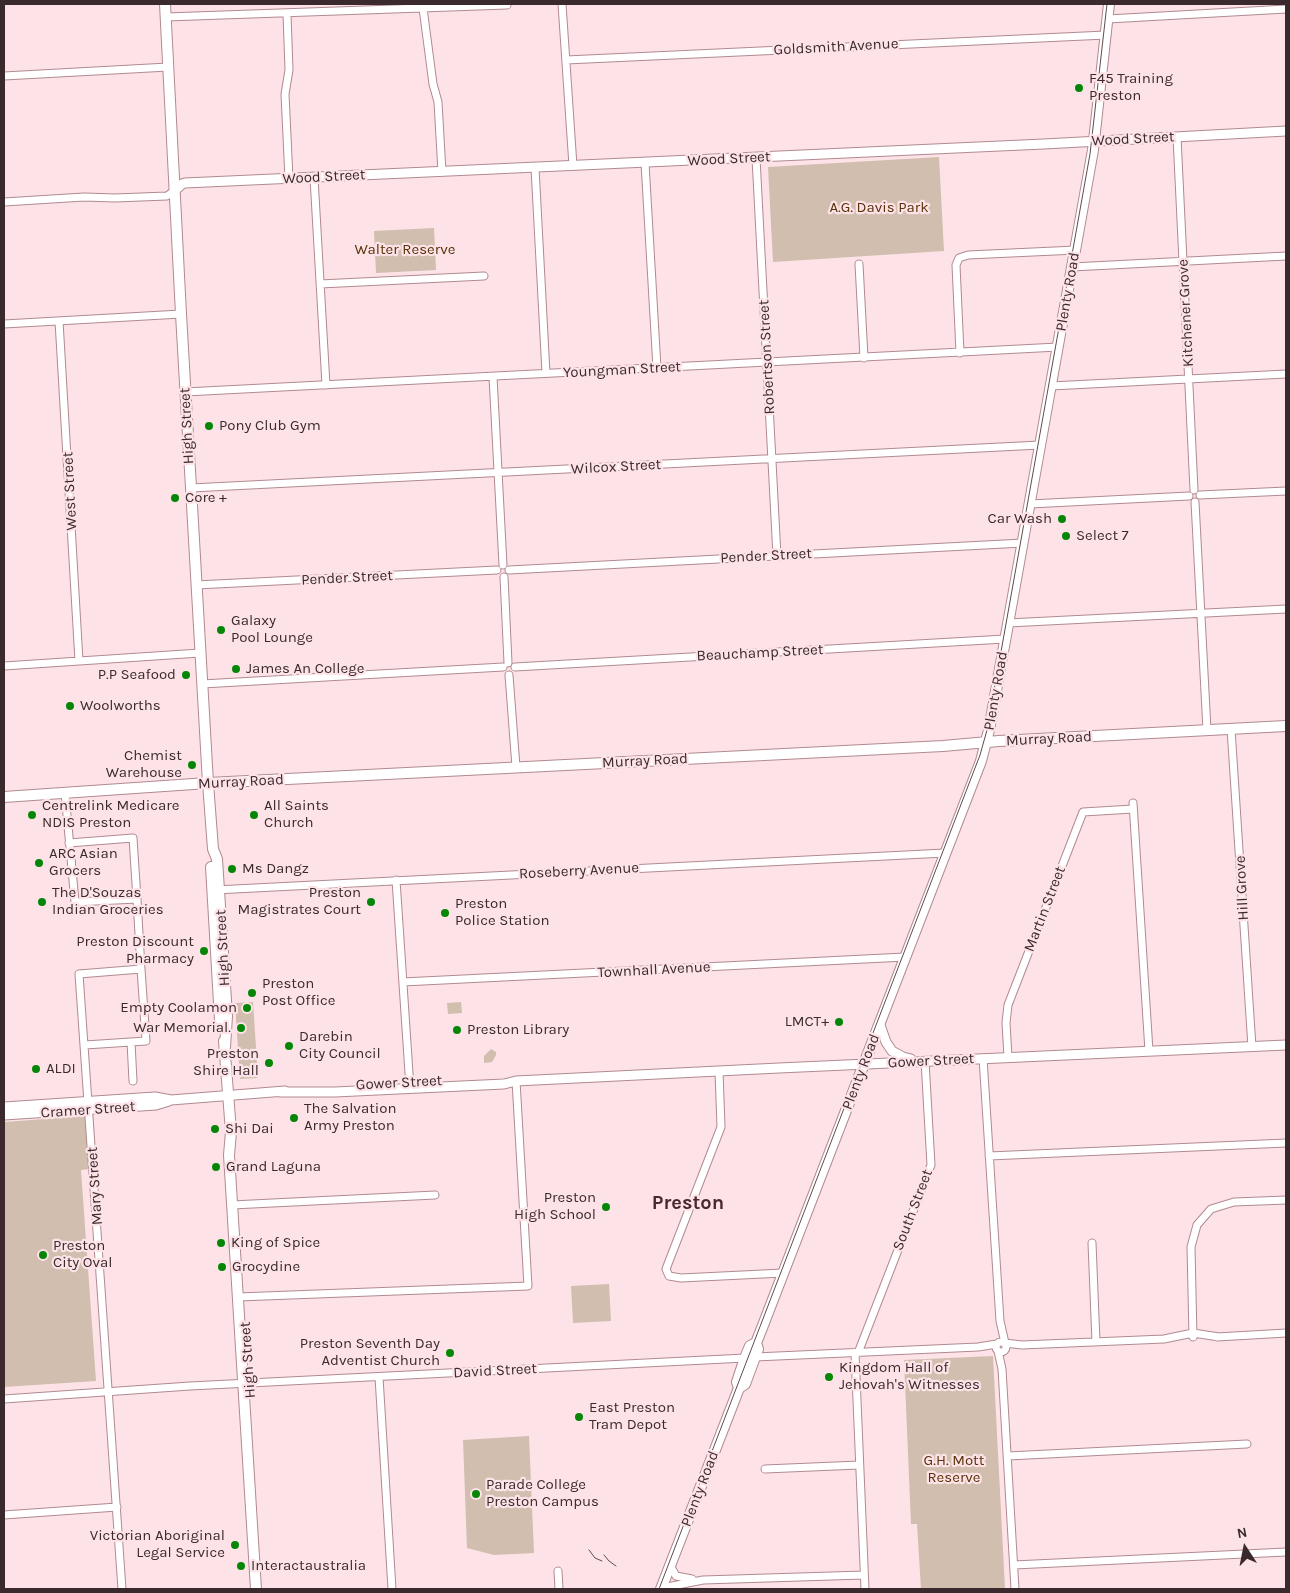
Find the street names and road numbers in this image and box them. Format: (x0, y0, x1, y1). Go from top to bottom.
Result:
street label: Goldsmith Avenue (773, 35, 899, 59)
street label: Wood Street (1091, 128, 1175, 150)
street label: Wood Street (687, 148, 771, 170)
street label: Wood Street (282, 166, 366, 188)
street label: Plenty Road (1052, 251, 1084, 333)
street label: Kitchener Grove (1174, 259, 1198, 367)
street label: Robertson Street (755, 299, 779, 415)
street label: Youngman Street (563, 358, 681, 382)
street label: High Street (176, 387, 198, 465)
street label: West Street (59, 451, 81, 531)
street label: Wilcox Street (570, 456, 662, 478)
street label: Pender Street (720, 545, 812, 567)
street label: Pender Street (301, 567, 393, 589)
street label: Beauchamp Street (696, 641, 824, 665)
street label: Plenty Road (980, 650, 1012, 732)
street label: Murray Road (1006, 728, 1092, 750)
street label: Murray Road (602, 750, 688, 772)
street label: Murray Road (198, 771, 284, 793)
street label: Hill Grove (1231, 855, 1253, 921)
street label: Roseberry Avenue (518, 859, 640, 883)
street label: Martin Street (1020, 864, 1070, 954)
street label: High Street (212, 909, 234, 987)
street label: Townhall Avenue (597, 958, 711, 982)
street label: Plenty Road (838, 1031, 884, 1113)
street label: Gower Street (887, 1050, 975, 1072)
street label: Gower Street (355, 1072, 443, 1094)
street label: Cramer Street (40, 1098, 136, 1122)
street label: Mary Street (83, 1146, 107, 1226)
street label: South Street (889, 1167, 937, 1253)
street label: High Street (236, 1321, 260, 1399)
street label: David Street (453, 1360, 537, 1382)
street label: Plenty Road (677, 1448, 723, 1530)

